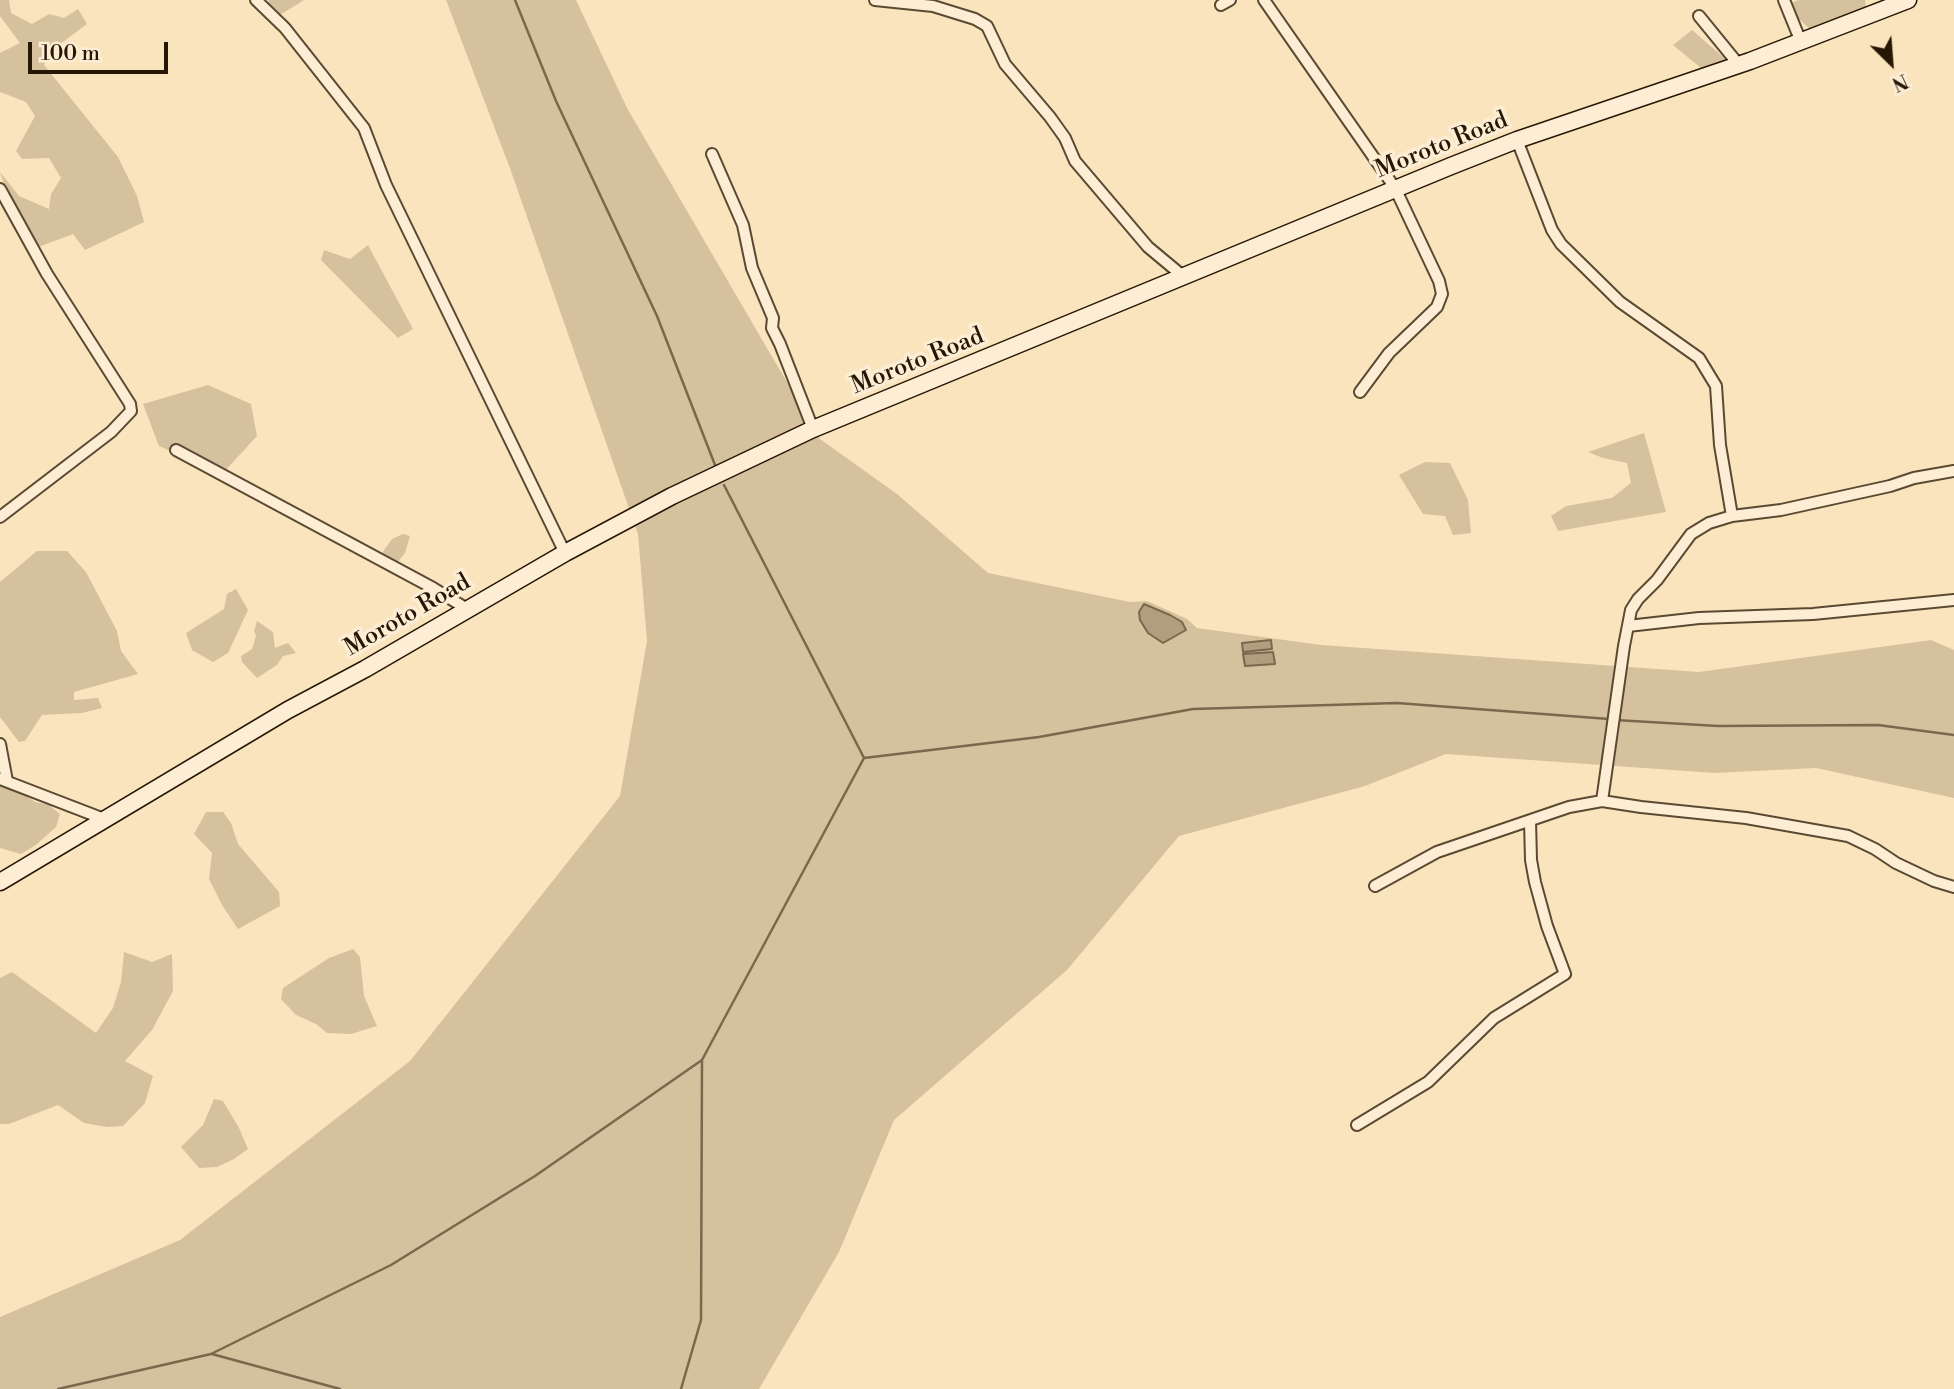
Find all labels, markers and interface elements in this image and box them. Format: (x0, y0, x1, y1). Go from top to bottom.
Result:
scale bar (32, 28, 172, 72)
north arrow (1856, 28, 1926, 98)
text: 100 m (41, 41, 100, 67)
text: N (1888, 68, 1912, 96)
street label: Moroto Road (1372, 106, 1512, 186)
street label: Moroto Road (848, 322, 988, 402)
street label: Moroto Road (340, 568, 476, 664)

